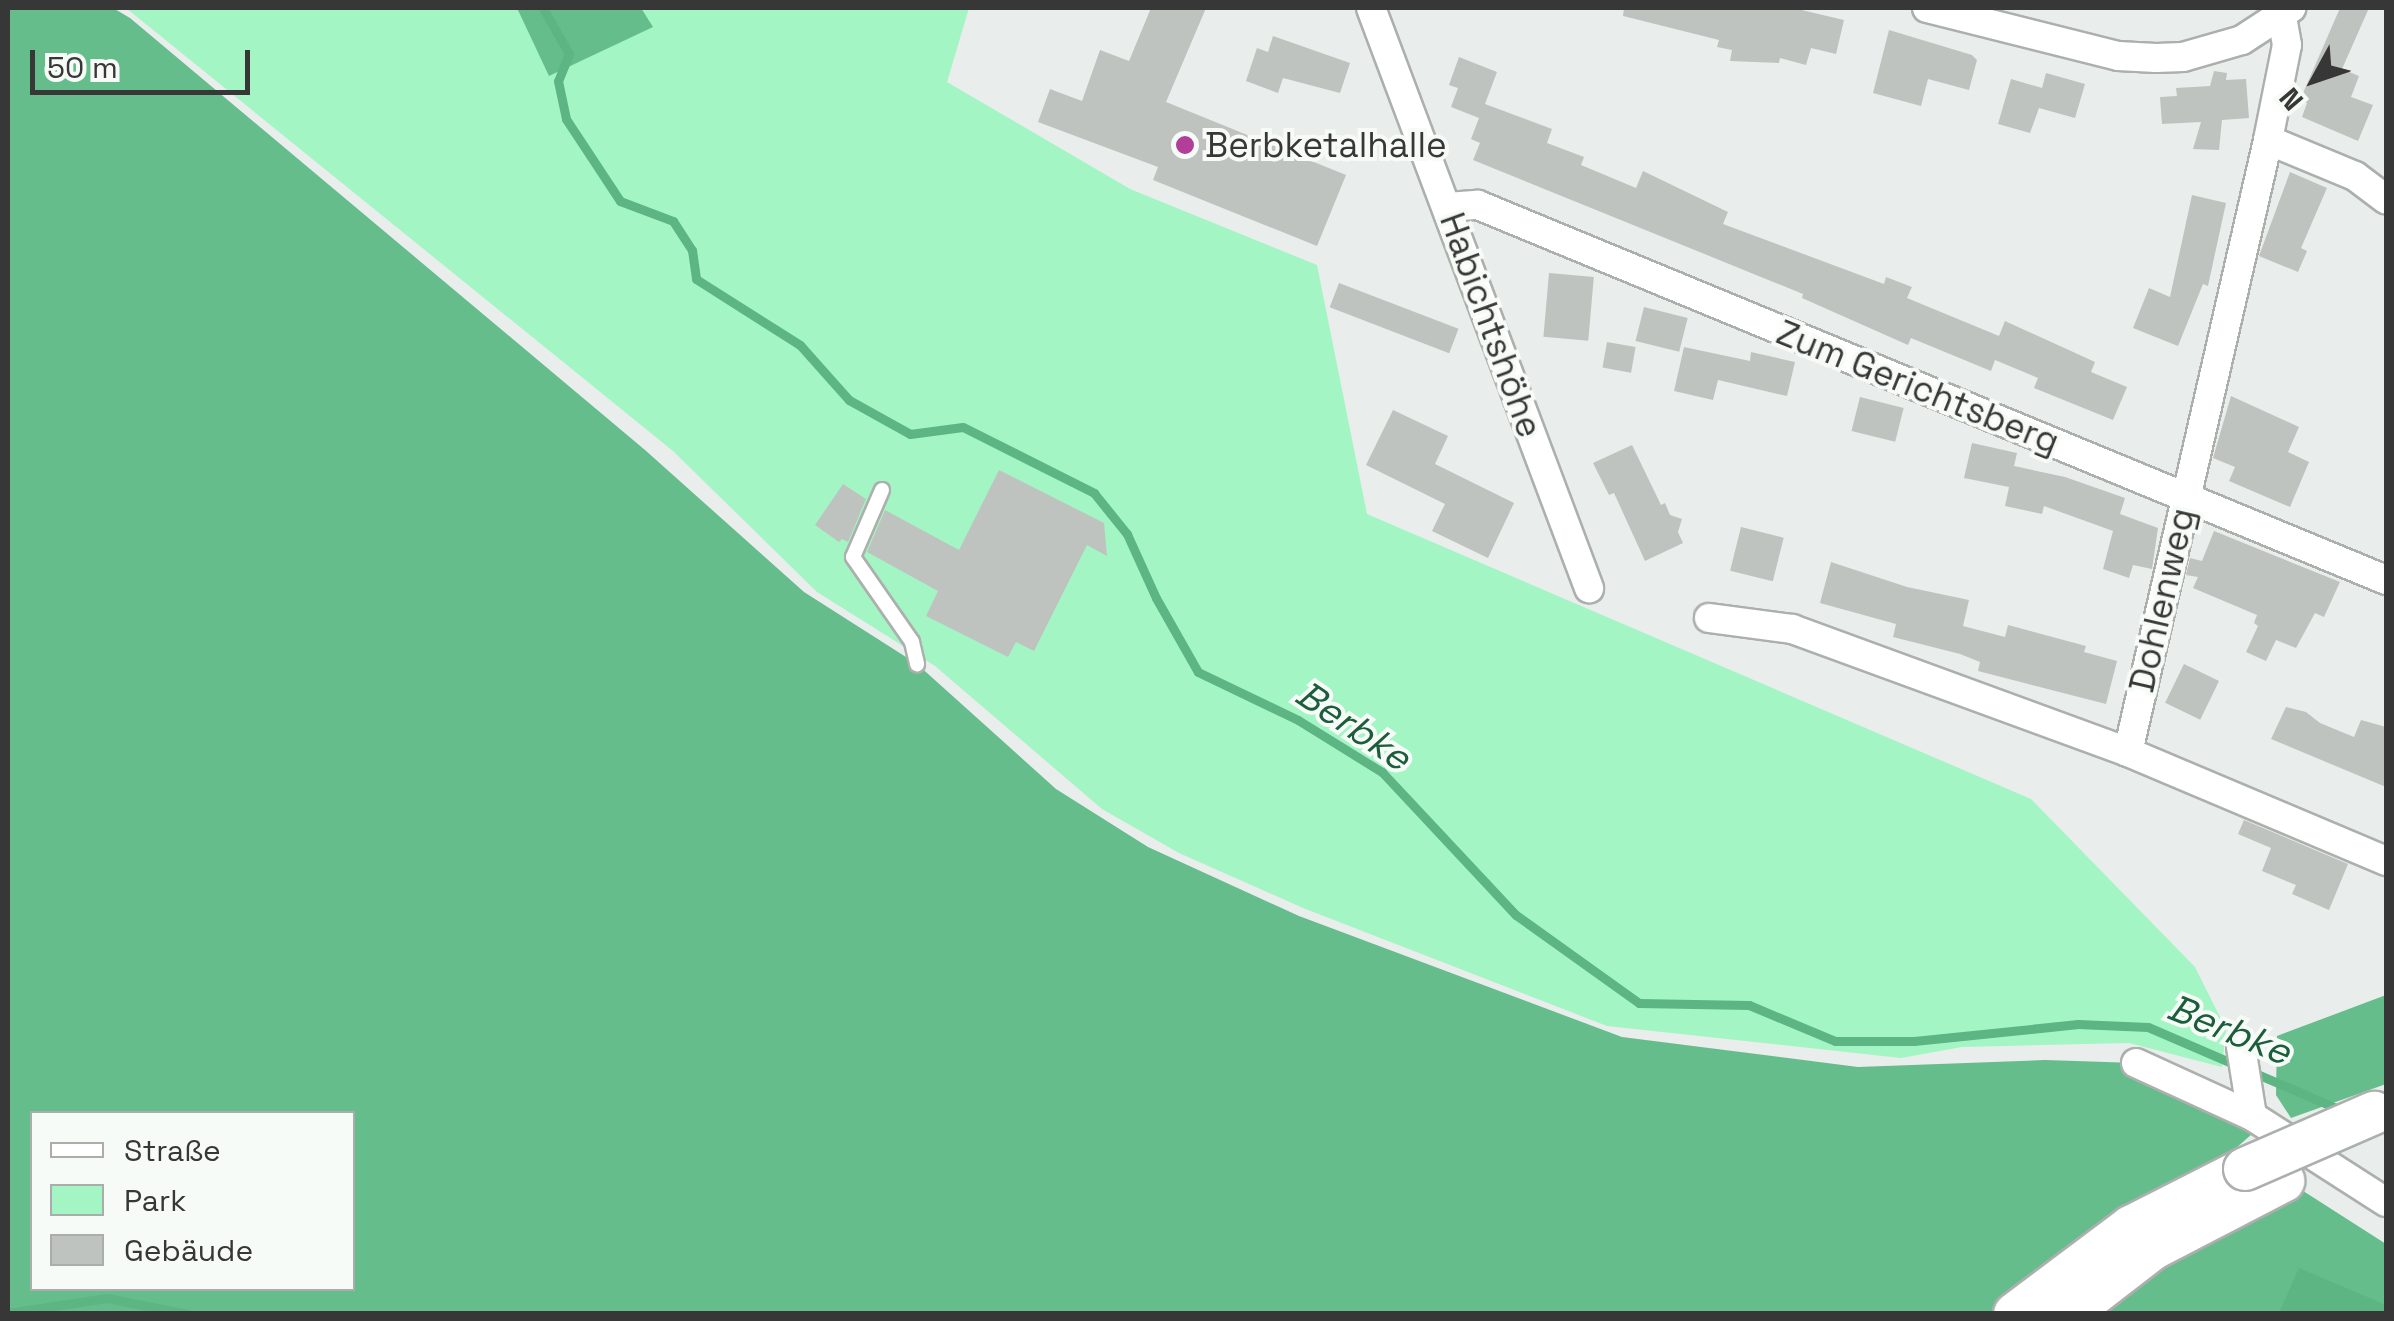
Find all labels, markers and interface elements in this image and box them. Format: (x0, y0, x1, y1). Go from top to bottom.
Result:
scale bar (35, 30, 255, 92)
north arrow (2264, 30, 2364, 130)
text: 50 m (47, 48, 118, 87)
text: N (2271, 81, 2311, 118)
place label: Berbketalhalle (1205, 124, 1447, 166)
marker: Berbketalhalle (1174, 134, 1196, 156)
street label: Habichtshöhe (1431, 207, 1551, 443)
street label: Zum Gerichtsberg (1771, 311, 2065, 463)
street label: Dohlenweg (2120, 504, 2204, 696)
water label: Berbke (1287, 671, 1419, 781)
water label: Berbke (2161, 985, 2297, 1075)
legend (30, 1111, 355, 1291)
text: Straße (124, 1131, 221, 1170)
text: Park (124, 1181, 186, 1220)
text: Gebäude (124, 1231, 253, 1270)

